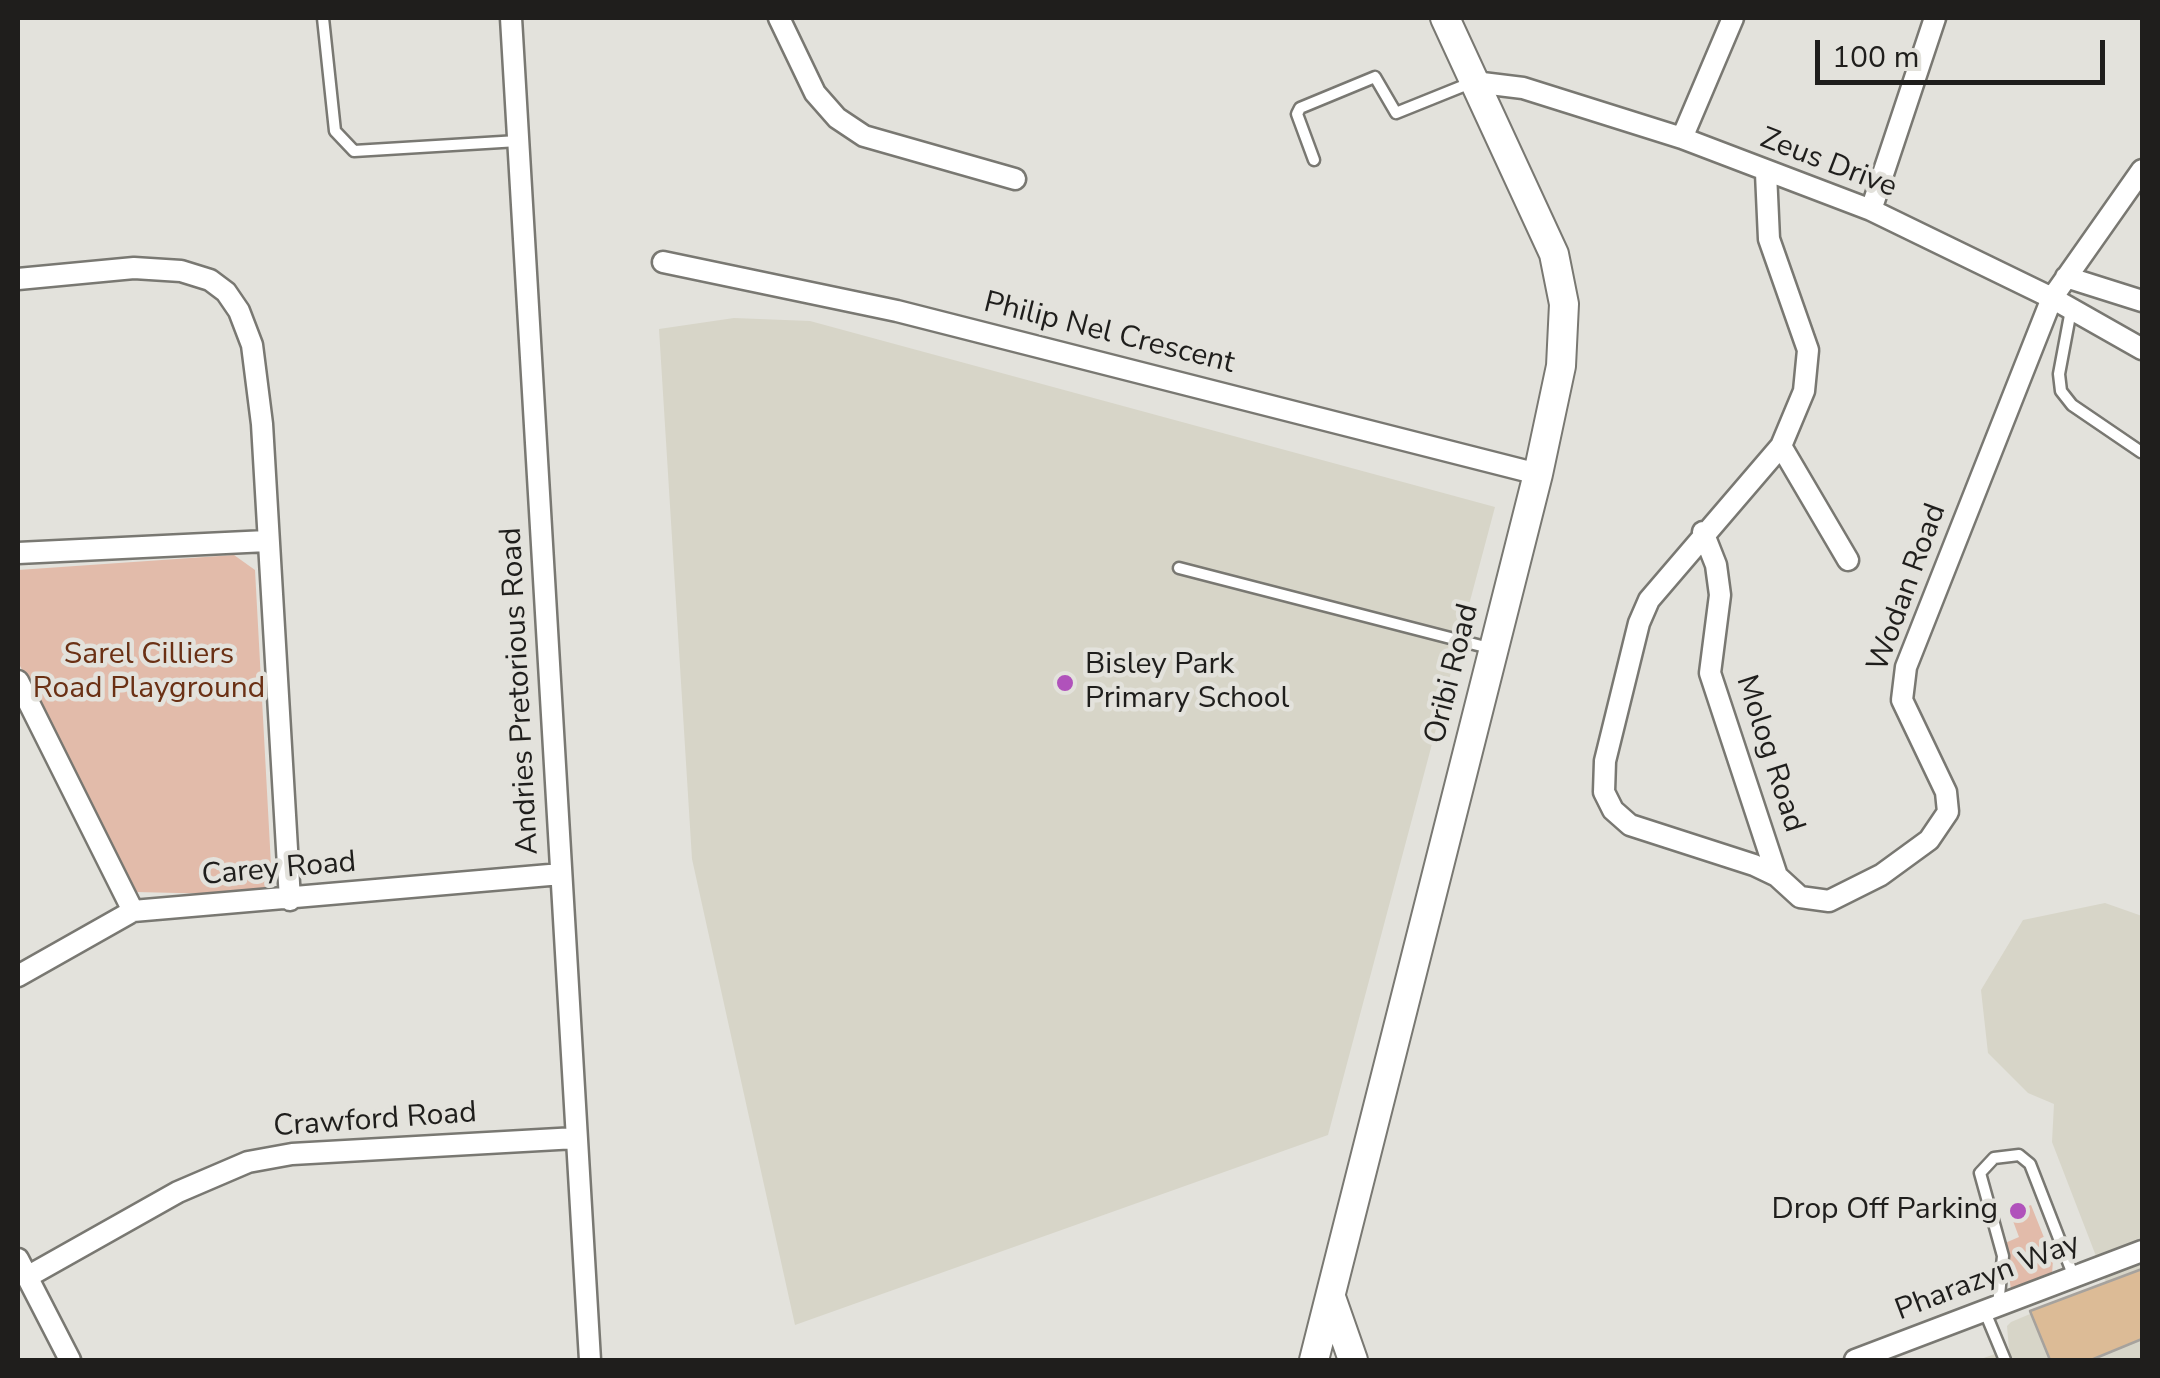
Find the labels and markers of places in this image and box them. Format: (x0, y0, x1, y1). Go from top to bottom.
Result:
place label: Bisley Park Primary School (1085, 648, 1289, 718)
marker: Bisley Park Primary School (1054, 672, 1076, 694)
place label: Drop Off Parking (1772, 1193, 1998, 1229)
marker: Drop Off Parking (2007, 1200, 2029, 1222)

